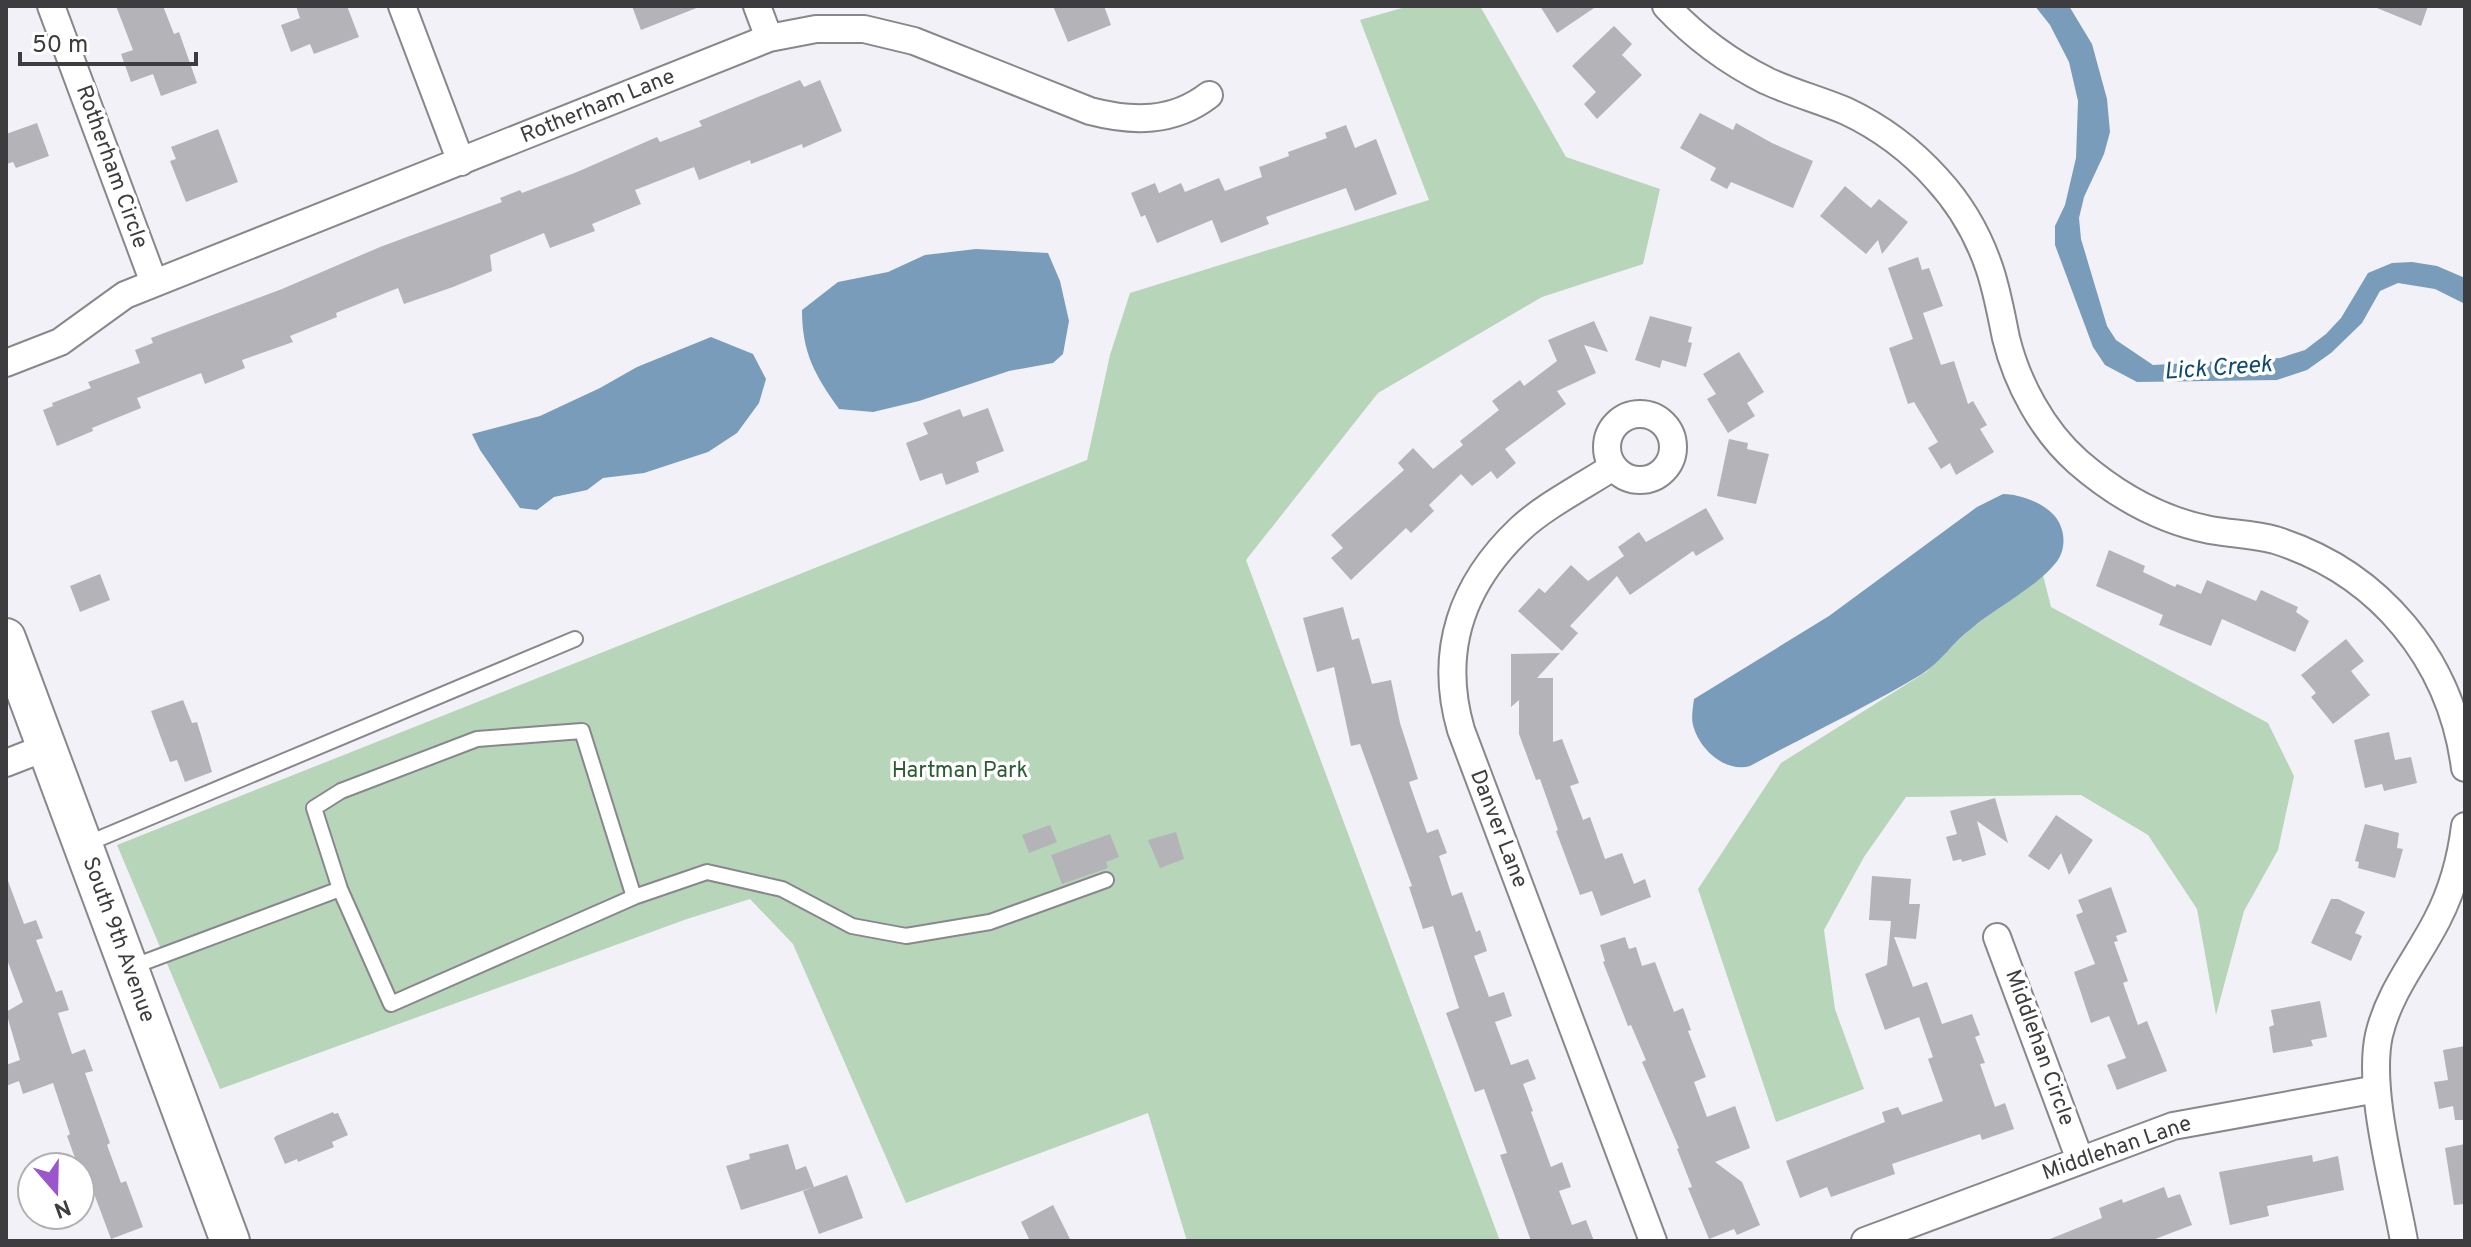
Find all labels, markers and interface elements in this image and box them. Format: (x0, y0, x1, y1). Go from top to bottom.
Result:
scale bar (20, 16, 196, 66)
text: 50 m (32, 31, 88, 61)
street label: Rotherham Lane (517, 64, 679, 150)
street label: Rotherham Circle (69, 82, 153, 252)
water label: Lick Creek (2163, 350, 2274, 388)
park label: Hartman Park (892, 758, 1028, 785)
street label: Danver Lane (1463, 766, 1533, 892)
street label: South 9th Avenue (76, 854, 160, 1026)
street label: Middlehan Circle (1998, 966, 2080, 1130)
street label: Middlehan Lane (2039, 1111, 2195, 1187)
north arrow (16, 1151, 96, 1231)
text: N (50, 1192, 74, 1223)

